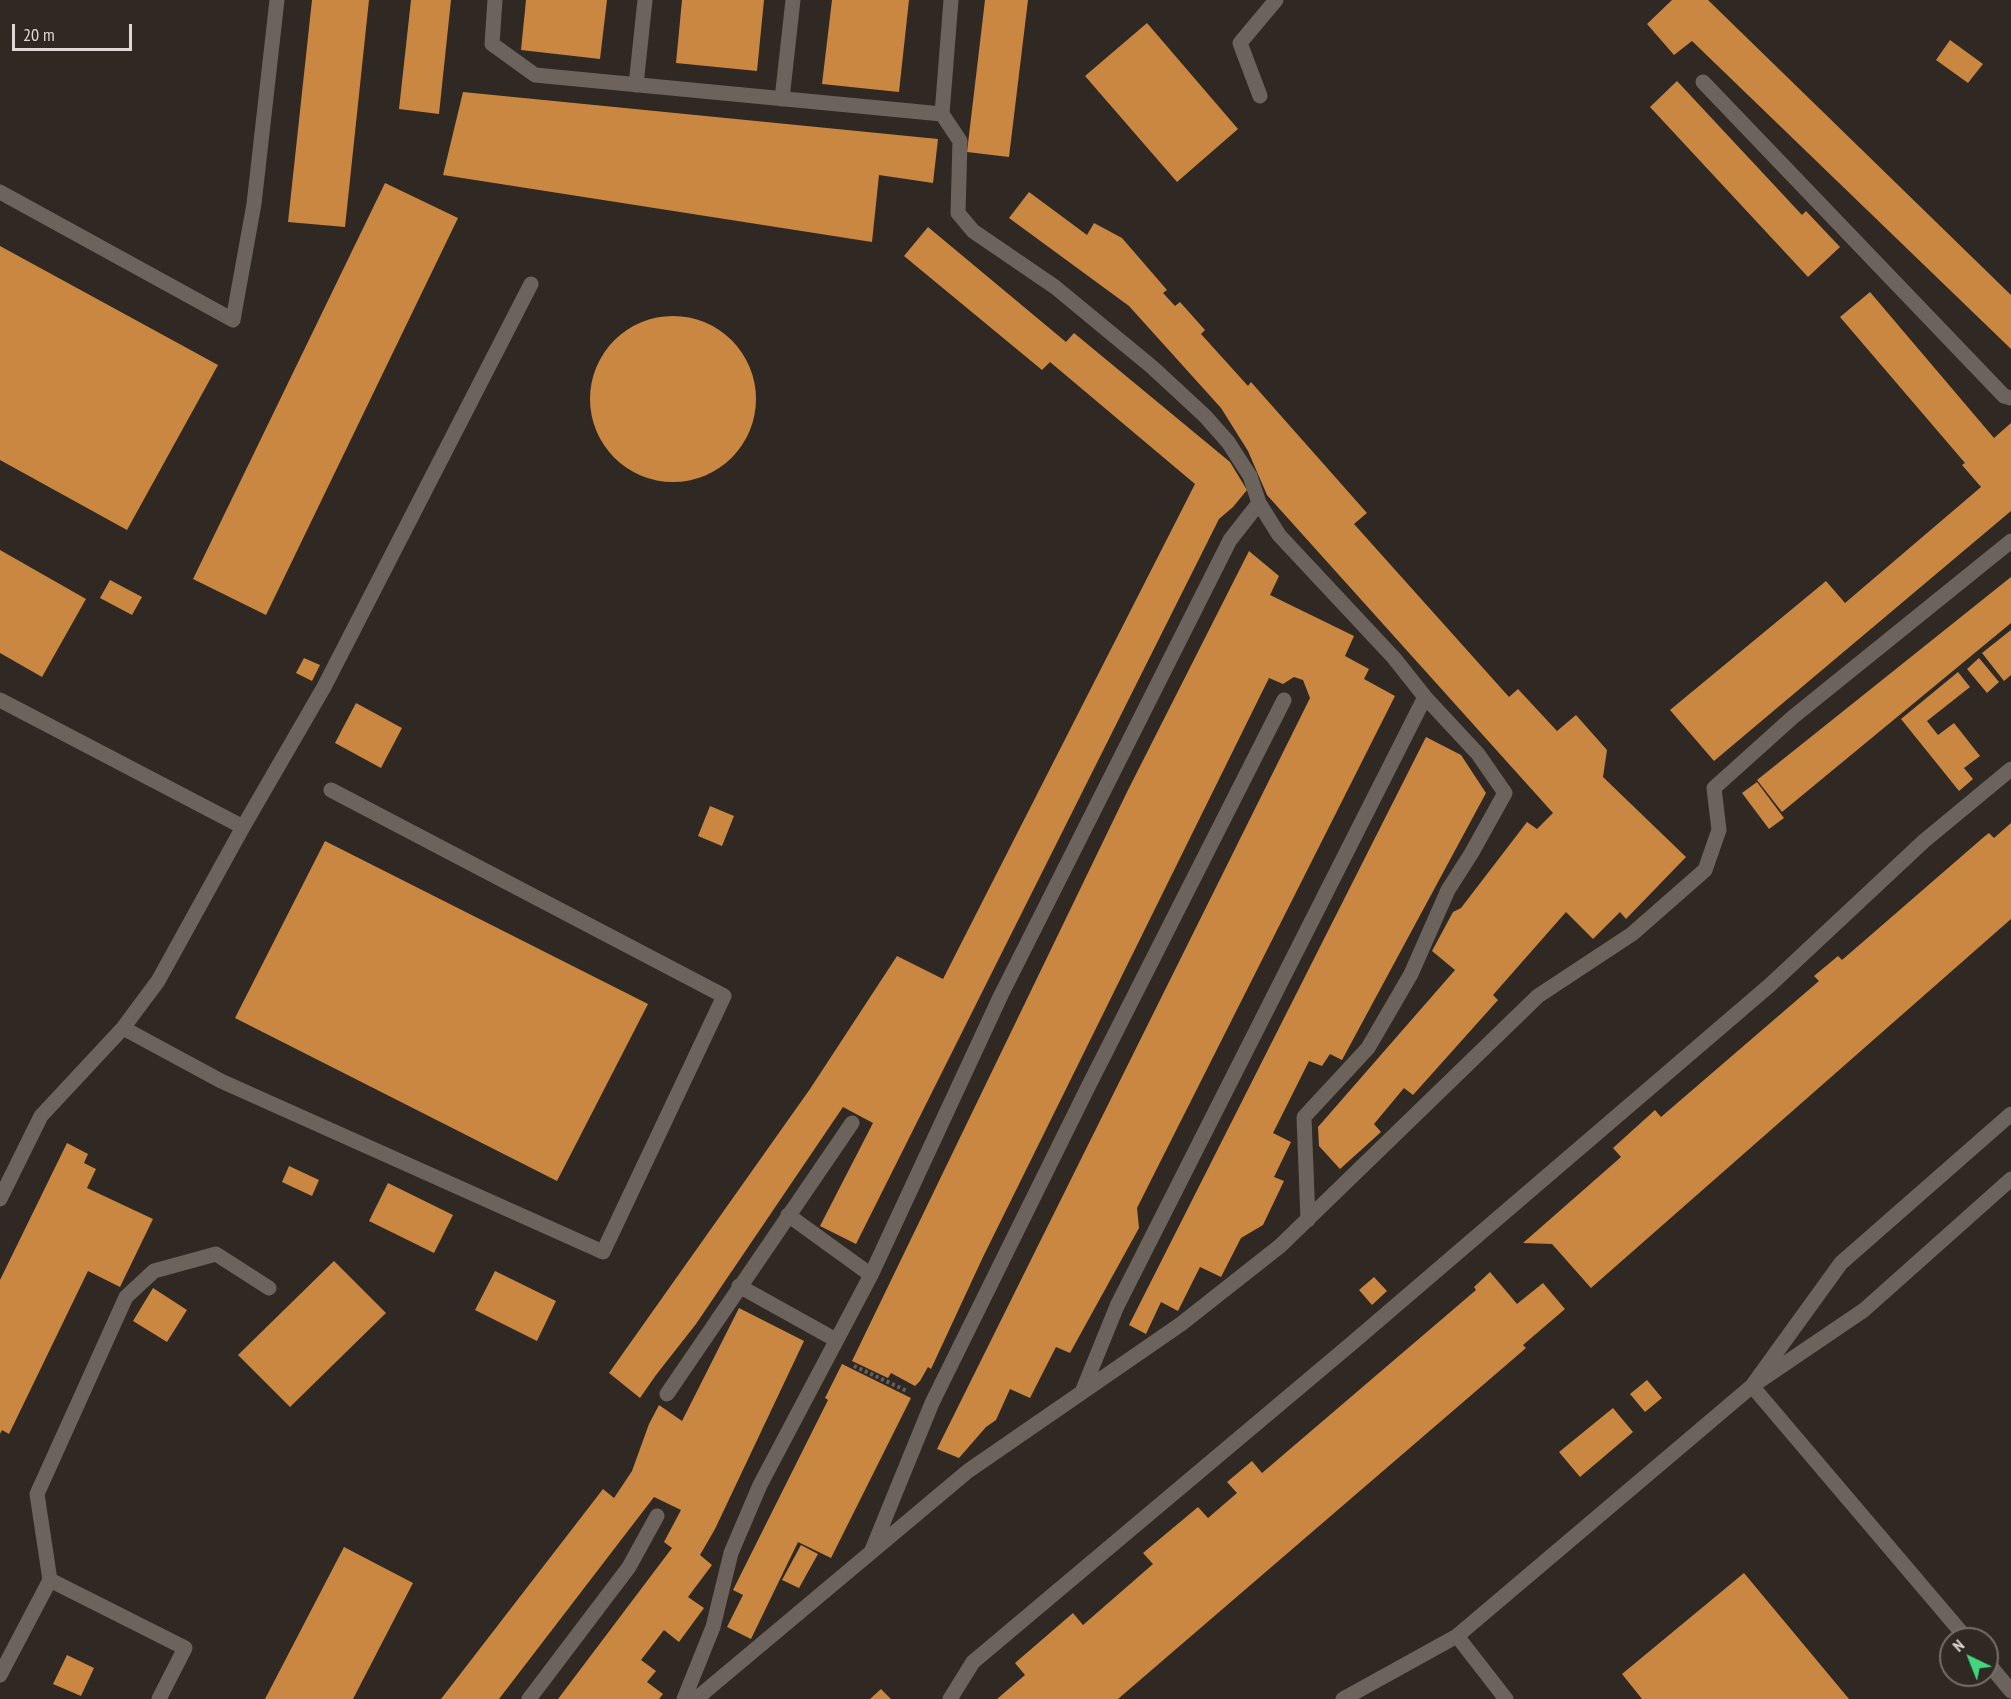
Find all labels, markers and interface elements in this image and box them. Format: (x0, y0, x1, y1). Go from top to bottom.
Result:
scale bar (15, 12, 135, 50)
text: 20 m (23, 23, 55, 46)
north arrow (1939, 1627, 1999, 1687)
text: N (1948, 1635, 1968, 1656)

